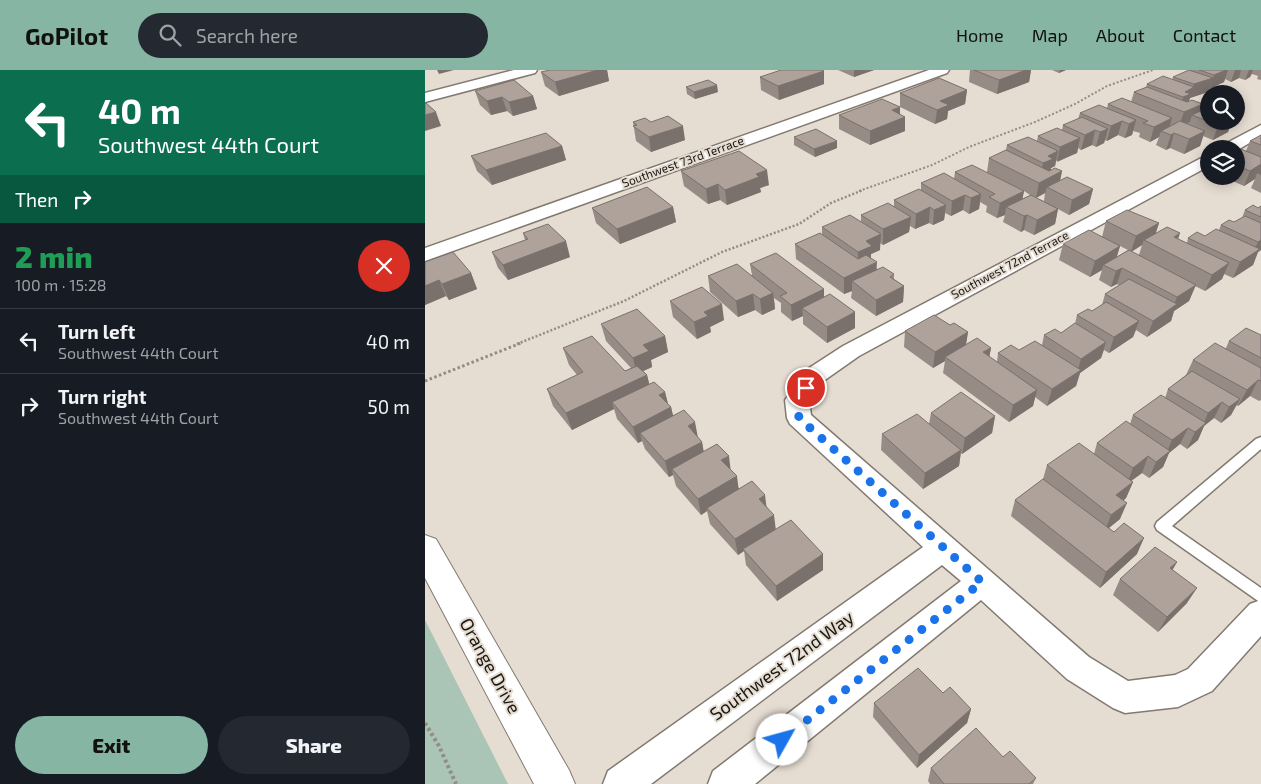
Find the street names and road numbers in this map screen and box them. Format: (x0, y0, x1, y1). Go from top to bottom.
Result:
street label: Southwest 73rd Terrace (620, 132, 746, 190)
street label: Southwest 72nd Terrace (948, 227, 1071, 301)
street label: Southwest 72nd Way (705, 605, 858, 725)
street label: Orange Drive (456, 614, 526, 717)

